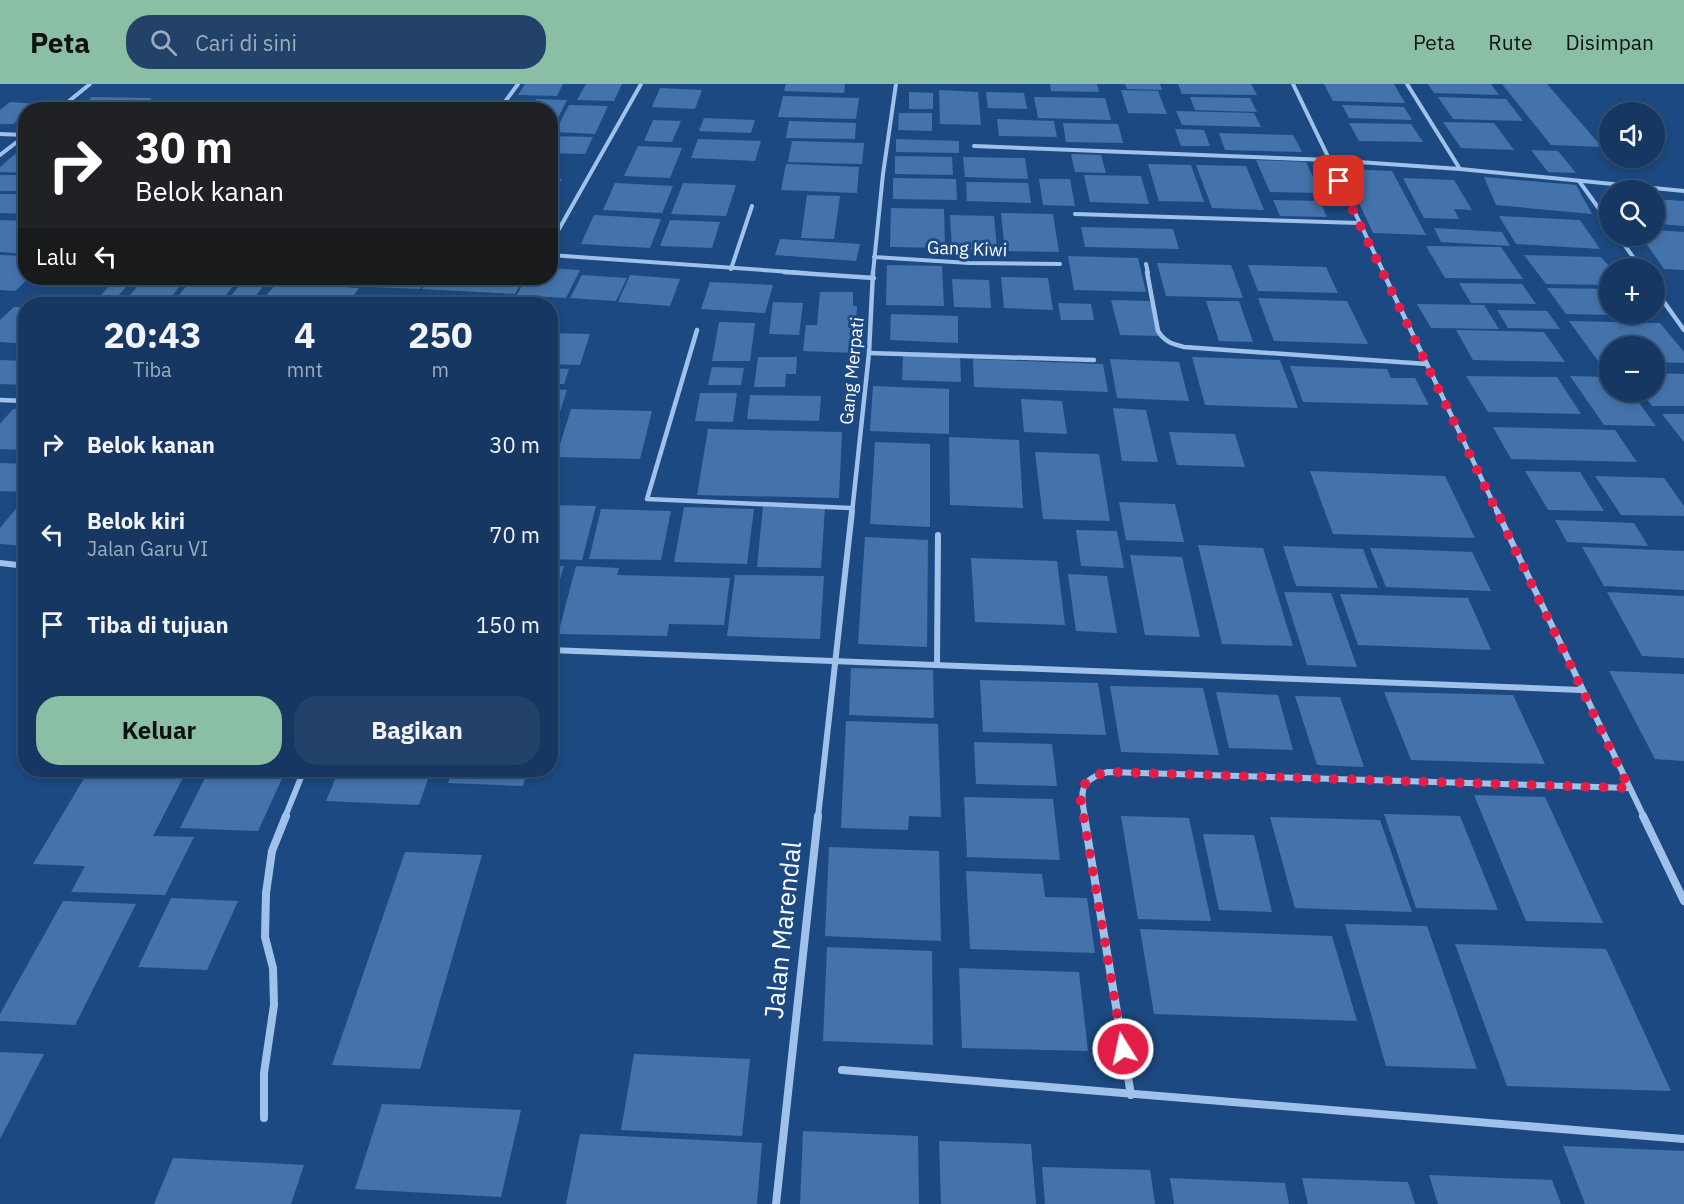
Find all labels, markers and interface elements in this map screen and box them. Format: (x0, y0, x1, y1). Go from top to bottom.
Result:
search box (126, 15, 546, 69)
text: Peta (30, 24, 90, 61)
icon: search (147, 26, 180, 59)
text: Cari di sini (195, 28, 297, 57)
text: Peta (1413, 28, 1455, 56)
text: Rute (1488, 28, 1533, 56)
text: Disimpan (1566, 28, 1654, 56)
map controls (1599, 102, 1665, 402)
button: sound (1599, 102, 1665, 168)
text: 30 m (135, 120, 233, 175)
icon: right (36, 126, 114, 204)
pin (1313, 155, 1364, 206)
icon: arrive (1322, 164, 1355, 197)
text: Belok kanan (135, 173, 284, 208)
button: search (1599, 180, 1665, 246)
street label: Gang Kiwi (926, 236, 1008, 261)
icon: left (89, 240, 122, 273)
text: Lalu (36, 242, 77, 271)
button: + (1599, 258, 1665, 324)
text: 20:43 (103, 311, 202, 358)
text: 4 (294, 311, 316, 358)
text: 250 (408, 311, 473, 358)
street label: Gang Merpati (834, 316, 869, 426)
button: − (1599, 336, 1665, 402)
text: Tiba (133, 356, 172, 383)
text: mnt (287, 356, 323, 383)
text: m (432, 356, 449, 383)
icon: right (36, 428, 69, 461)
text: Belok kanan (87, 430, 215, 459)
text: 30 m (489, 430, 540, 459)
text: Belok kiri (87, 506, 185, 535)
icon: left (36, 518, 69, 551)
text: 70 m (489, 520, 540, 549)
text: Jalan Garu VI (87, 535, 208, 562)
icon: arrive (36, 608, 69, 641)
text: Tiba di tujuan (87, 610, 229, 639)
text: 150 m (476, 610, 540, 639)
button: Keluar (36, 696, 282, 765)
button: Bagikan (294, 696, 540, 765)
street label: Jalan Marendal (756, 839, 808, 1020)
position arrow (1091, 1017, 1155, 1081)

